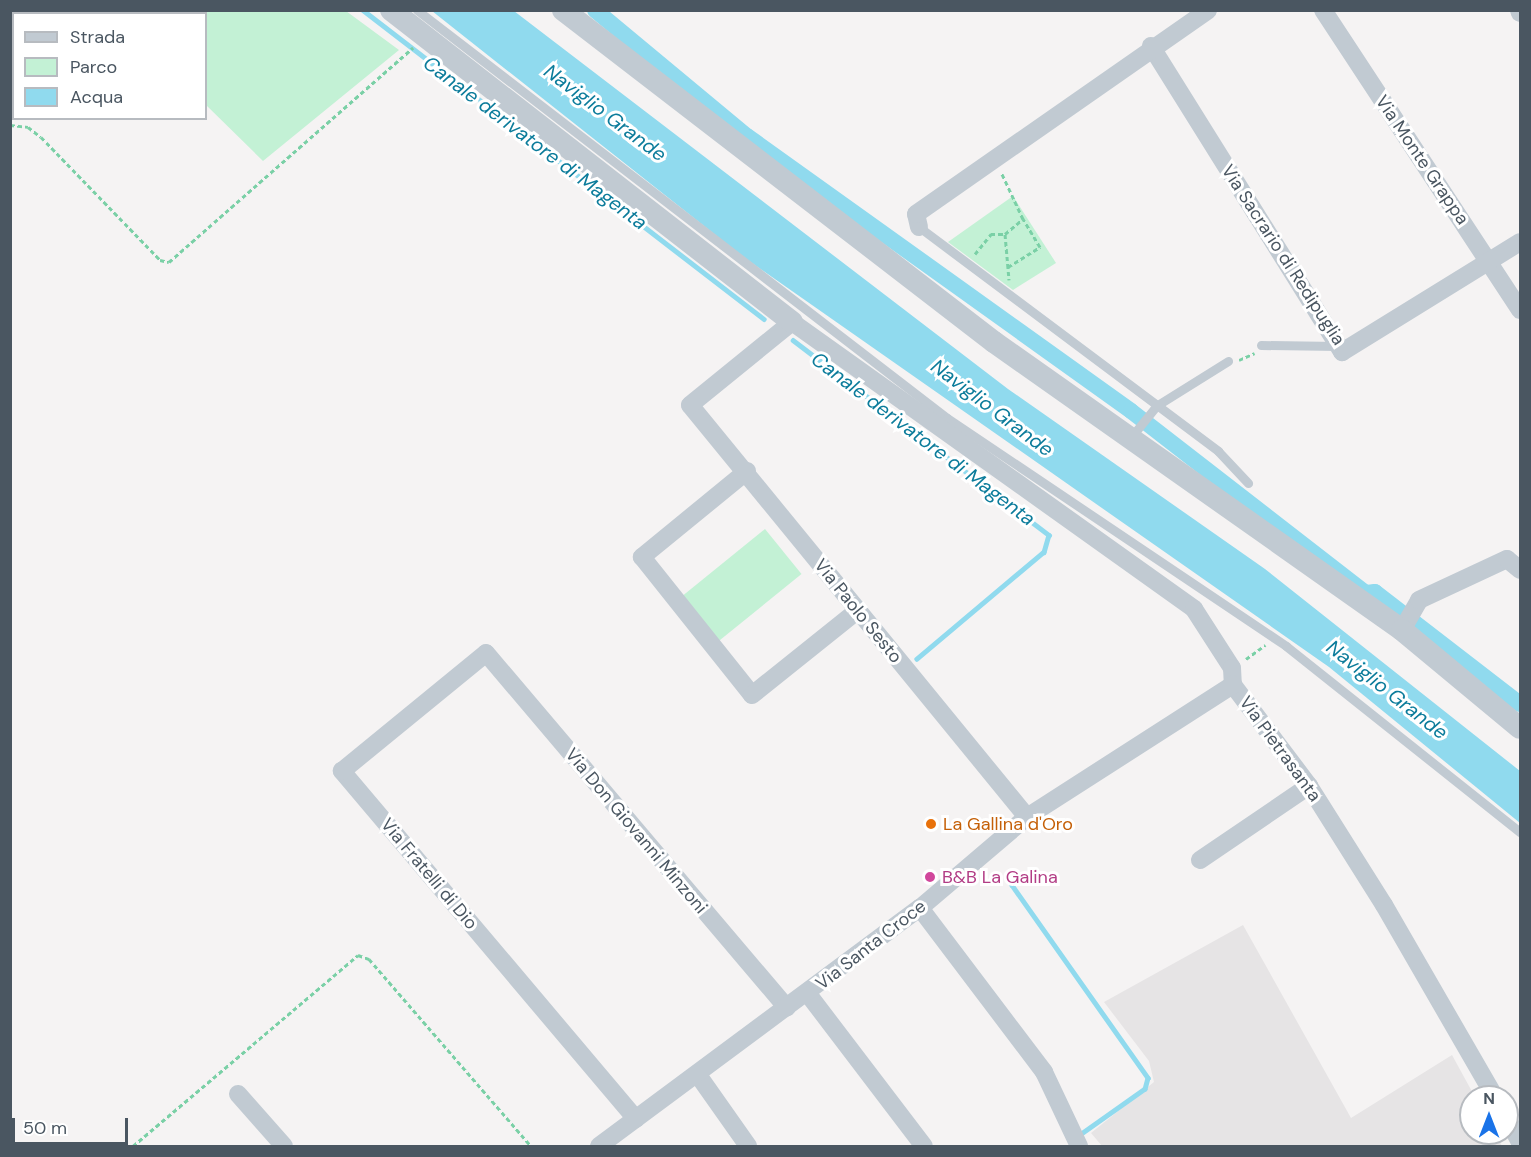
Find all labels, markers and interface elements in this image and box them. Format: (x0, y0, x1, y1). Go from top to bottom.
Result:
legend (12, 12, 207, 120)
text: Strada (70, 25, 125, 49)
water label: Canale derivatore di Magenta (418, 51, 652, 235)
text: Parco (70, 55, 117, 79)
water label: Naviglio Grande (539, 59, 671, 167)
text: Acqua (70, 85, 123, 109)
street label: Via Monte Grappa (1371, 91, 1473, 229)
street label: Via Sacrario di Redipuglia (1217, 161, 1349, 349)
water label: Canale derivatore di Magenta (806, 347, 1040, 531)
water label: Naviglio Grande (926, 354, 1058, 462)
street label: Via Paolo Sesto (809, 555, 907, 667)
water label: Naviglio Grande (1322, 635, 1452, 745)
street label: Via Pietrasanta (1234, 692, 1326, 806)
street label: Via Don Giovanni Minzoni (560, 744, 712, 918)
place label: La Gallina d'Oro (943, 813, 1073, 835)
street label: Via Fratelli di Dio (376, 814, 482, 934)
marker: La Gallina d'Oro (924, 817, 938, 831)
place label: B&B La Galina (942, 866, 1058, 888)
marker: B&B La Galina (923, 870, 937, 884)
street label: Via Santa Croce (812, 895, 930, 995)
north arrow (1459, 1085, 1519, 1145)
text: N (1483, 1088, 1495, 1109)
scale bar (15, 1106, 130, 1144)
text: 50 m (23, 1116, 67, 1140)

